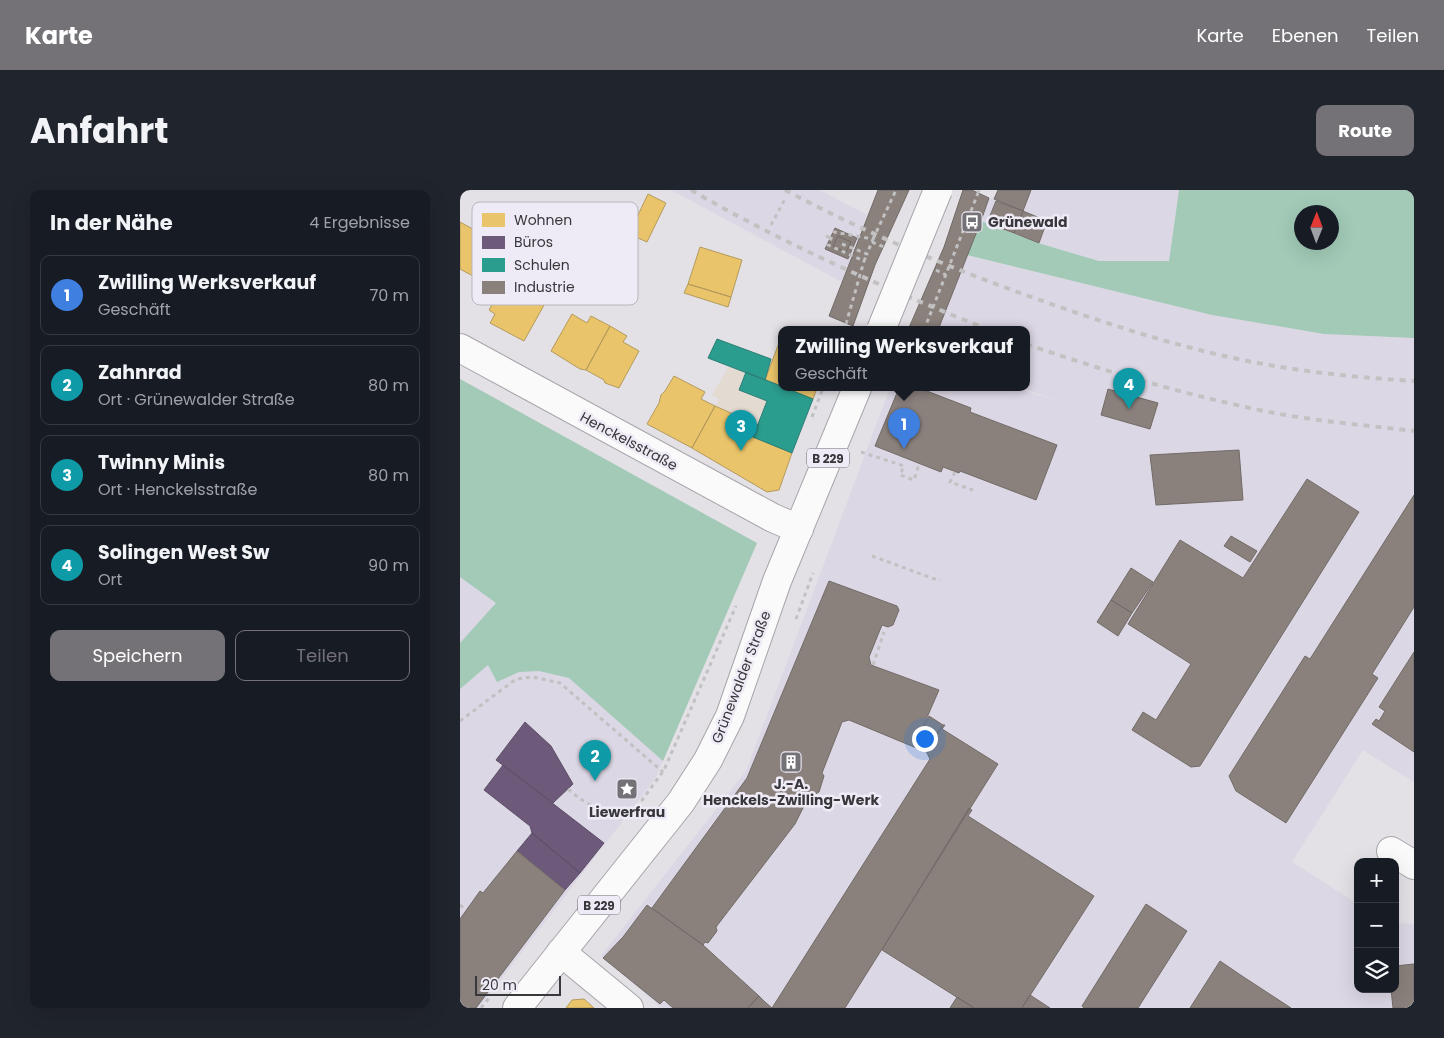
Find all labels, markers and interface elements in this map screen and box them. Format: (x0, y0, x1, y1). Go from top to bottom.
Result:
text: Karte (25, 19, 93, 52)
text: Karte (1196, 23, 1244, 48)
text: Ebenen (1272, 23, 1339, 48)
text: Teilen (1367, 23, 1419, 48)
button: Route (1316, 105, 1414, 156)
text: Anfahrt (30, 106, 169, 155)
legend (472, 202, 638, 305)
north arrow (1294, 205, 1339, 250)
text: In der Nähe (50, 208, 173, 237)
text: Wohnen (514, 210, 572, 230)
bus stop icon: Grünewald (960, 210, 984, 234)
text: 4 Ergebnisse (309, 211, 410, 234)
place label: Grünewald (988, 212, 1067, 232)
text: Büros (514, 232, 553, 252)
text: Schulen (514, 255, 570, 275)
text: Zwilling Werksverkauf (98, 269, 316, 296)
text: Industrie (514, 277, 575, 297)
text: 1 (64, 284, 70, 307)
text: 70 m (369, 284, 409, 307)
text: Geschäft (98, 298, 171, 321)
popup (778, 326, 1030, 391)
text: Zwilling Werksverkauf (795, 333, 1013, 360)
text: Zahnrad (98, 359, 182, 386)
text: Geschäft (795, 362, 868, 385)
pin: 4 (1113, 368, 1145, 409)
text: 2 (62, 374, 72, 397)
text: 80 m (368, 374, 409, 397)
text: Ort · Grünewalder Straße (98, 388, 295, 411)
street label: Henckelsstraße (577, 407, 682, 475)
pin: 1 (888, 408, 920, 449)
pin: 3 (725, 410, 757, 451)
road number: B 229 (807, 448, 849, 468)
text: Twinny Minis (98, 449, 225, 476)
text: 3 (62, 464, 72, 487)
text: 80 m (368, 464, 409, 487)
text: Ort · Henckelsstraße (98, 478, 257, 501)
text: Solingen West Sw (98, 539, 269, 566)
text: 4 (62, 554, 72, 577)
text: 90 m (368, 554, 409, 577)
text: Ort (98, 568, 122, 591)
street label: Grünewalder Straße (707, 608, 776, 746)
button: Speichern (50, 630, 225, 681)
button: Teilen (235, 630, 410, 681)
your location (912, 726, 938, 752)
pin: 2 (579, 740, 611, 781)
building icon: J.-A. Henckels-Zwilling-Werk (779, 750, 803, 774)
place label: J.-A. Henckels-Zwilling-Werk (703, 774, 879, 810)
place icon: Liewerfrau (615, 777, 639, 801)
place label: Liewerfrau (589, 802, 665, 822)
map controls (1354, 858, 1399, 993)
button: + (1354, 858, 1399, 903)
road number: B 229 (578, 896, 620, 914)
button: − (1354, 903, 1399, 948)
button: layers (1354, 948, 1399, 993)
scale bar (475, 973, 561, 996)
text: 20 m (482, 975, 517, 995)

